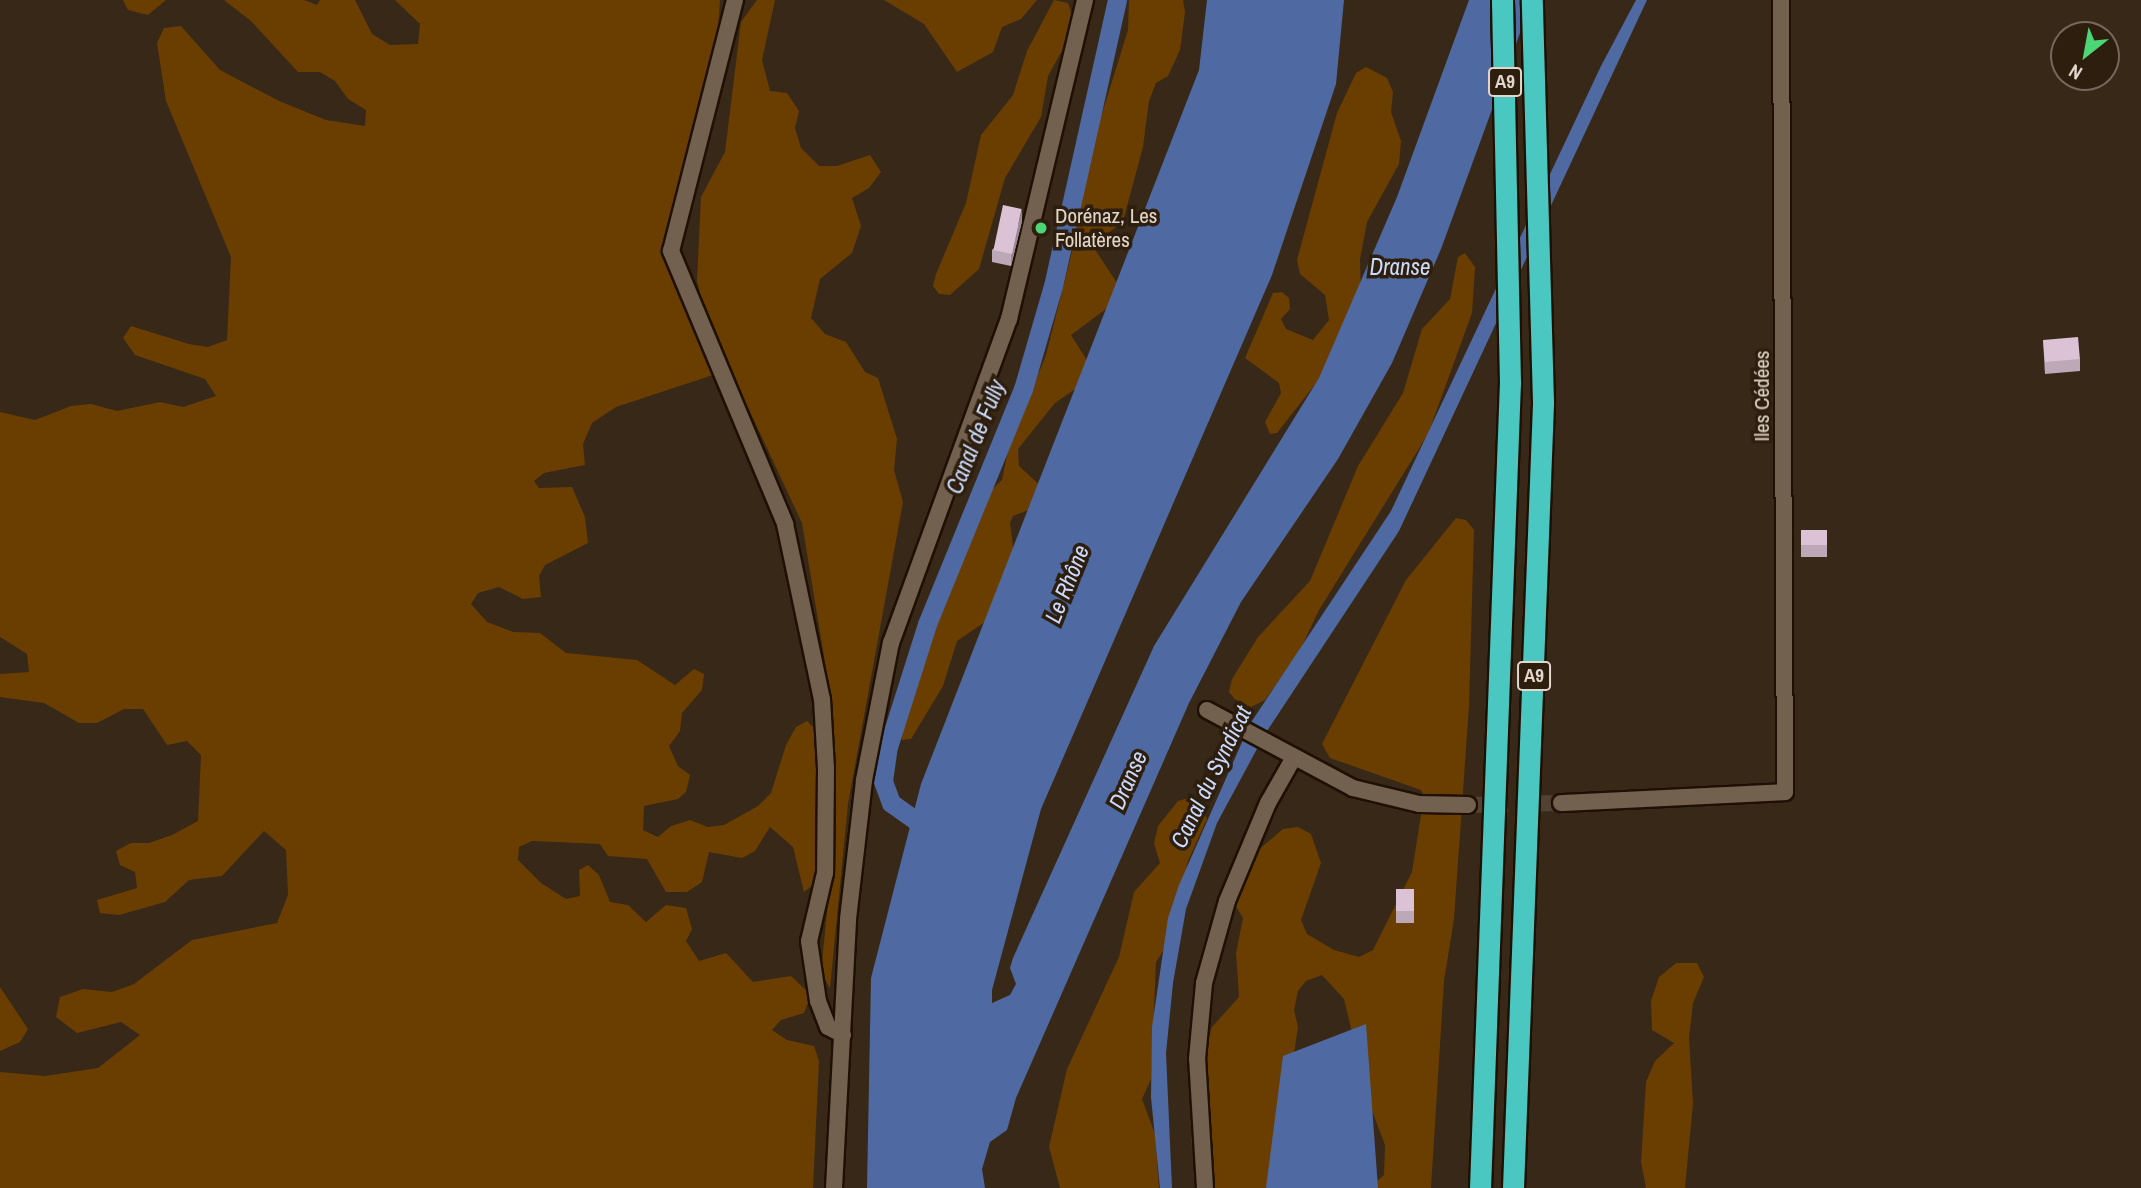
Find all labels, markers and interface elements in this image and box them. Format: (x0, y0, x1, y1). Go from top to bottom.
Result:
north arrow (2050, 21, 2120, 91)
text: N (2064, 58, 2087, 86)
road number: A9 (1488, 66, 1522, 97)
place label: Dorénaz, Les Follatères (1055, 203, 1157, 253)
marker: Dorénaz, Les Follatères (1033, 220, 1049, 236)
water label: Dranse (1370, 253, 1430, 281)
street label: Iles Cédées (1749, 351, 1775, 441)
water label: Canal de Fully (941, 376, 1011, 498)
water label: Le Rhône (1039, 541, 1095, 627)
road number: A9 (1516, 660, 1552, 692)
water label: Canal du Syndicat (1165, 702, 1257, 852)
water label: Dranse (1103, 747, 1153, 813)

